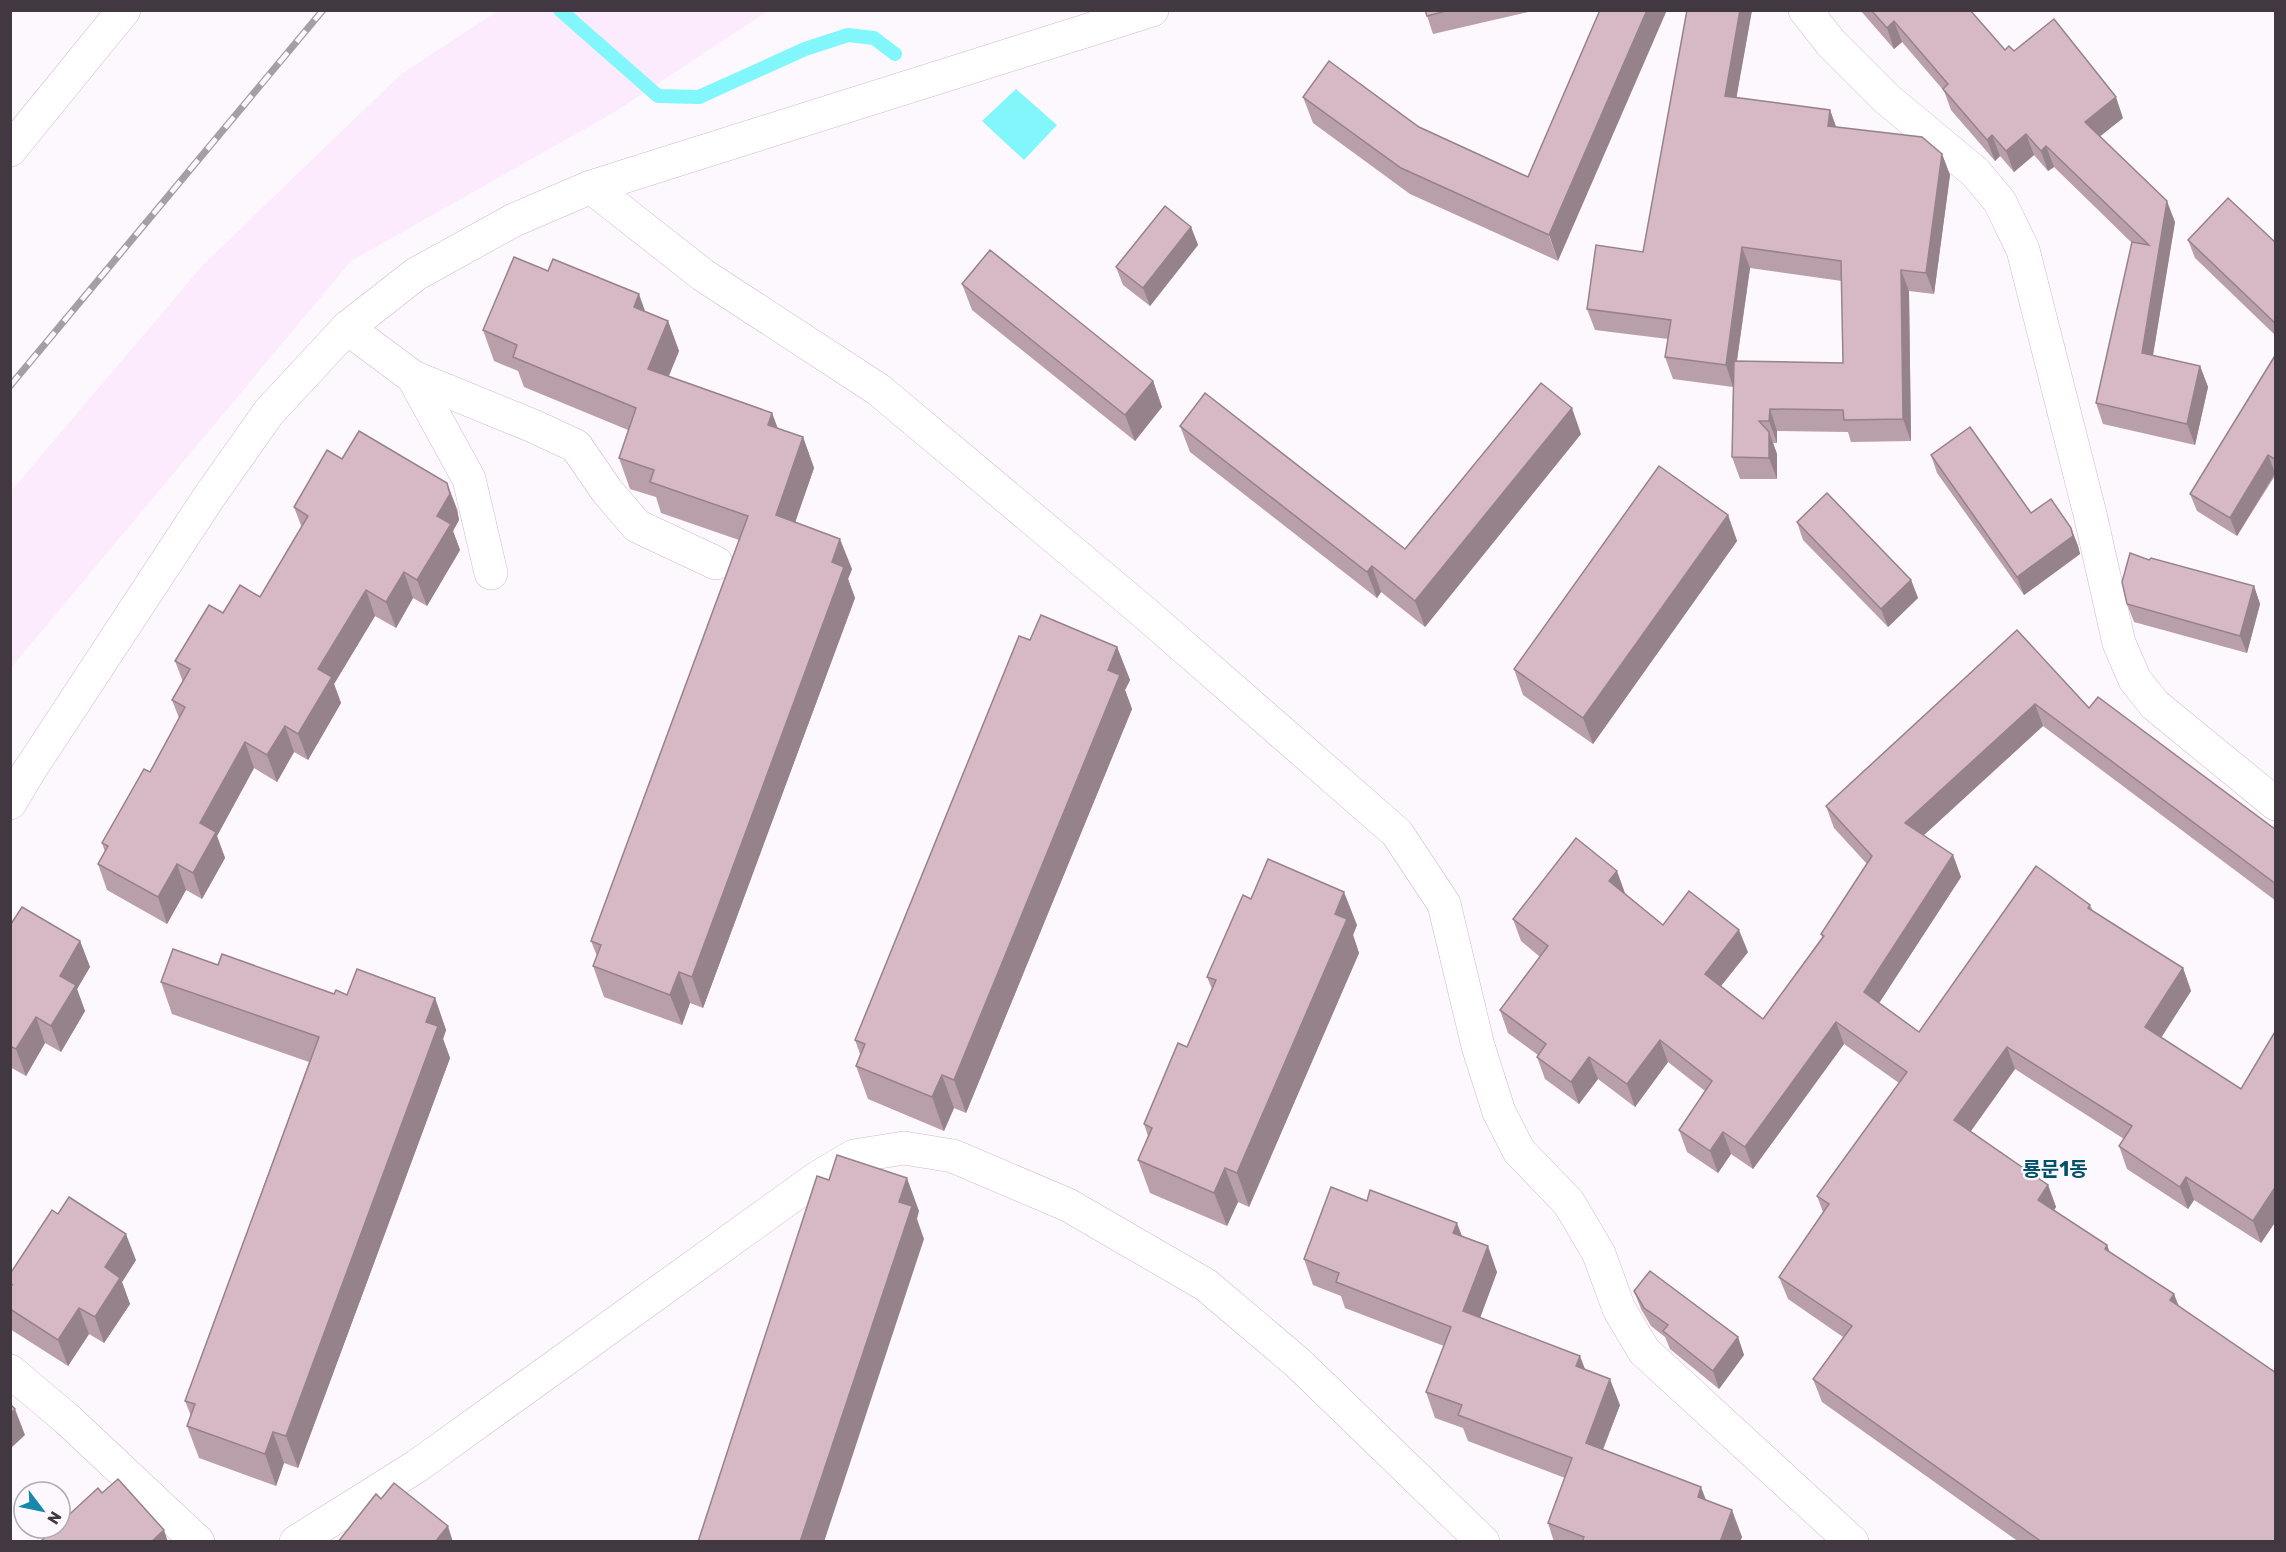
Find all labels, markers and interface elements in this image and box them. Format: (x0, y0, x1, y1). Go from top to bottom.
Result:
district label: 룡문1동 (2022, 1157, 2088, 1181)
north arrow (12, 1480, 72, 1540)
text: N (43, 1508, 65, 1528)

